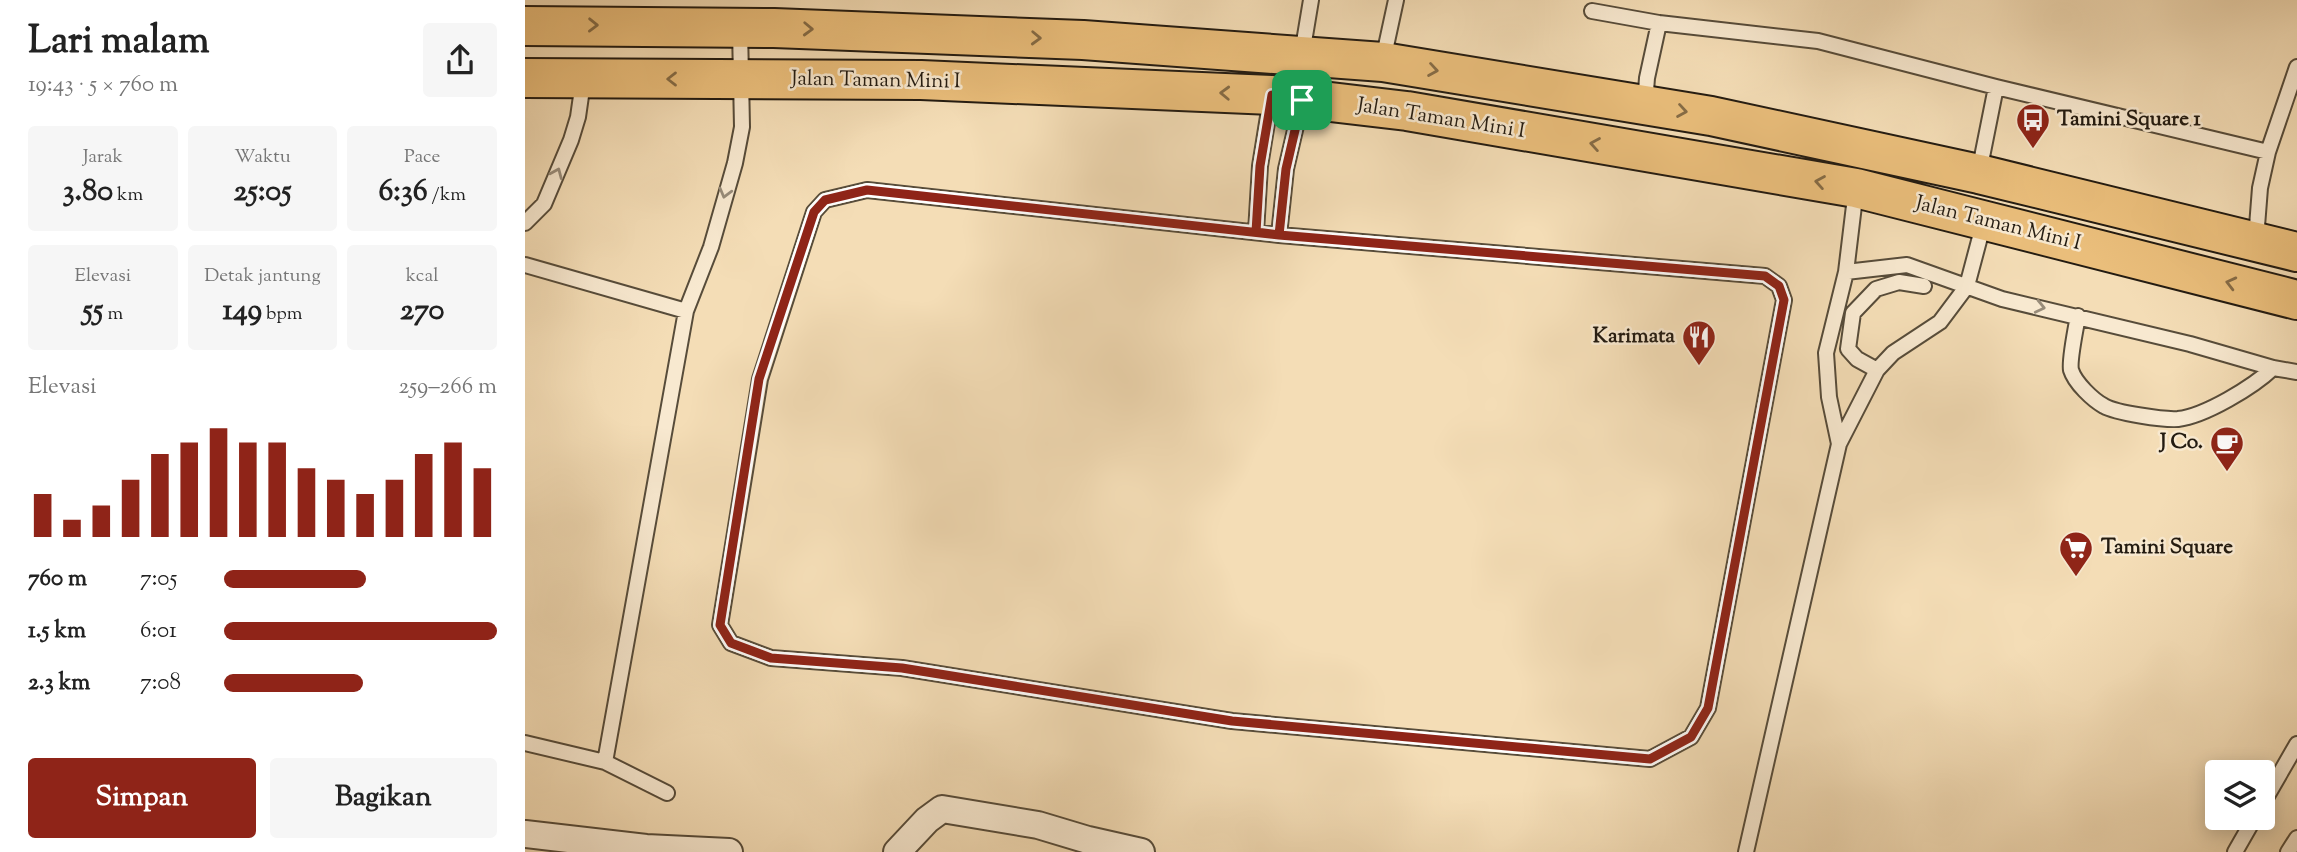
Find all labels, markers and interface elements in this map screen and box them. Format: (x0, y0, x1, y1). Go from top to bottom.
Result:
text: Lari malam (28, 16, 210, 70)
one-way arrow (588, 18, 599, 33)
one-way arrow (803, 22, 814, 37)
button: share (423, 23, 497, 97)
one-way arrow (1031, 31, 1042, 46)
one-way arrow (1427, 62, 1439, 77)
street label: Jalan Taman Mini I (790, 65, 961, 97)
text: 19:43 · 5 × 760 m (28, 69, 178, 102)
pin (1272, 70, 1332, 130)
one-way arrow (666, 71, 677, 87)
icon: arrive (1283, 81, 1321, 119)
one-way arrow (1219, 85, 1230, 100)
street label: Jalan Taman Mini I (1354, 91, 1527, 147)
bus stop icon: Tamini Square 1 (2014, 101, 2052, 150)
one-way arrow (1676, 103, 1688, 118)
place label: Tamini Square 1 (2057, 105, 2201, 135)
one-way arrow (1590, 137, 1601, 152)
text: Jarak (83, 144, 123, 171)
text: Waktu (234, 144, 291, 171)
text: Pace (404, 144, 440, 171)
one-way arrow (549, 168, 563, 181)
text: 3.80 (62, 171, 113, 214)
text: 25:05 (234, 171, 291, 214)
text: 6:36 (378, 171, 428, 214)
one-way arrow (1814, 175, 1826, 190)
text: km (113, 182, 143, 209)
text: /km (428, 182, 466, 209)
one-way arrow (719, 187, 733, 199)
street label: Jalan Taman Mini I (1911, 189, 2084, 259)
text: Elevasi (74, 263, 131, 290)
text: Detak jantung (204, 263, 321, 290)
text: kcal (406, 263, 438, 290)
one-way arrow (2225, 277, 2237, 291)
text: 55 (83, 290, 103, 333)
text: 149 (222, 290, 262, 333)
text: 270 (400, 290, 444, 333)
one-way arrow (2034, 299, 2046, 314)
text: m (103, 301, 123, 328)
text: bpm (262, 301, 303, 328)
restaurant icon: Karimata (1680, 318, 1718, 367)
place label: Karimata (1593, 322, 1675, 352)
text: Elevasi (28, 371, 97, 404)
text: 259–266 m (398, 371, 497, 404)
cafe icon: J Co. (2208, 424, 2246, 473)
place label: J Co. (2158, 428, 2203, 458)
supermarket icon: Tamini Square (2057, 529, 2095, 578)
place label: Tamini Square (2101, 533, 2233, 563)
text: 760 m (28, 563, 87, 596)
text: 7:05 (140, 563, 177, 596)
text: 1.5 km (28, 615, 86, 648)
text: 6:01 (140, 615, 177, 648)
text: 2.3 km (28, 667, 90, 700)
text: 7:08 (140, 667, 181, 700)
button: Simpan (28, 758, 256, 838)
button: Bagikan (270, 758, 497, 838)
map controls (2205, 760, 2275, 830)
button: layers (2205, 760, 2275, 830)

